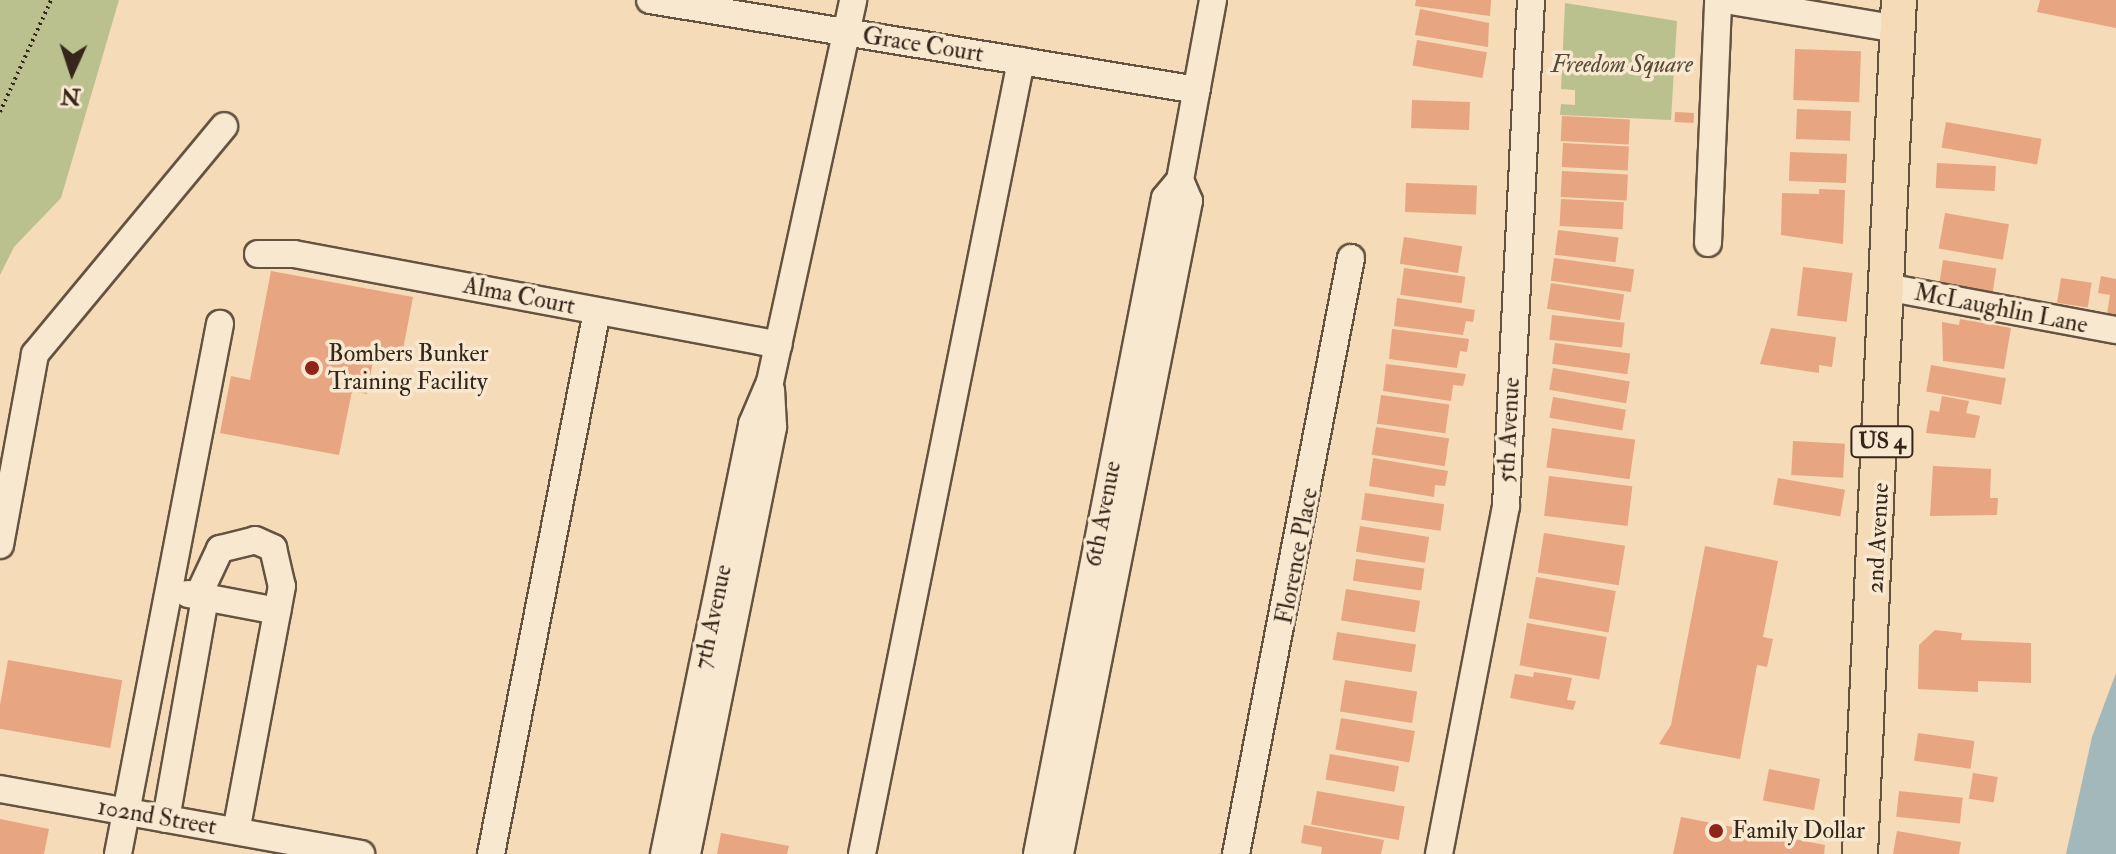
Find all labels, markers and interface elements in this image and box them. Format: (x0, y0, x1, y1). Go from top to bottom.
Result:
street label: Grace Court (860, 21, 986, 69)
north arrow (32, 32, 112, 112)
park label: Freedom Square (1551, 51, 1693, 79)
text: N (60, 81, 81, 110)
street label: Alma Court (461, 271, 577, 321)
street label: McLaughlin Lane (1912, 278, 2090, 340)
place label: Bombers Bunker Training Facility (328, 340, 488, 396)
marker: Bombers Bunker Training Facility (303, 359, 321, 377)
street label: 5th Avenue (1492, 377, 1526, 483)
road number: US 4 (1850, 424, 1914, 460)
street label: 6th Avenue (1079, 459, 1127, 569)
street label: 2nd Avenue (1861, 482, 1895, 594)
street label: Florence Place (1270, 485, 1324, 627)
street label: 7th Avenue (688, 562, 738, 672)
street label: 102nd Street (95, 792, 219, 842)
place label: Family Dollar (1732, 817, 1865, 845)
marker: Family Dollar (1707, 822, 1725, 840)

